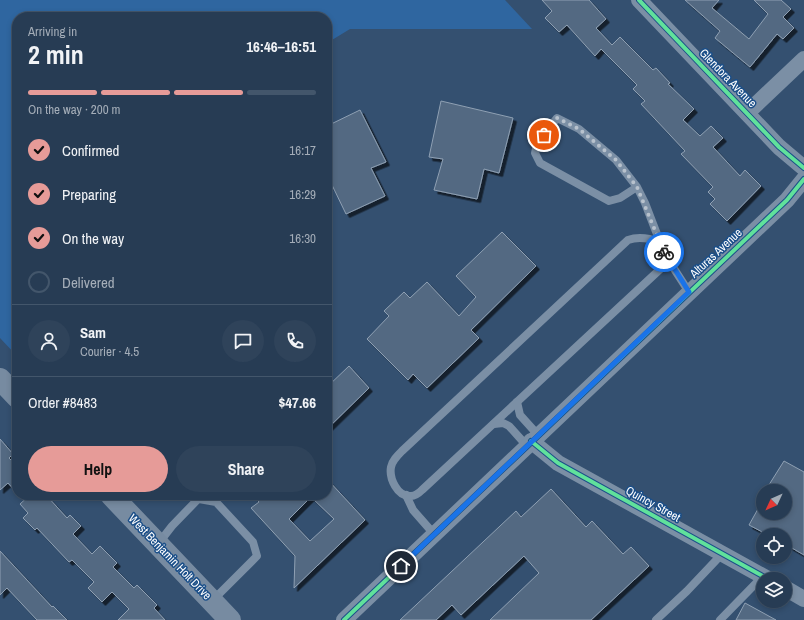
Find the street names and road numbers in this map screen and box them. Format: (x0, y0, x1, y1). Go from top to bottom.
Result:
street label: Glendora Avenue (696, 45, 760, 111)
street label: Alturas Avenue (686, 225, 746, 282)
street label: Quincy Street (623, 482, 683, 526)
street label: West Benjamin Holt Drive (125, 511, 215, 603)

